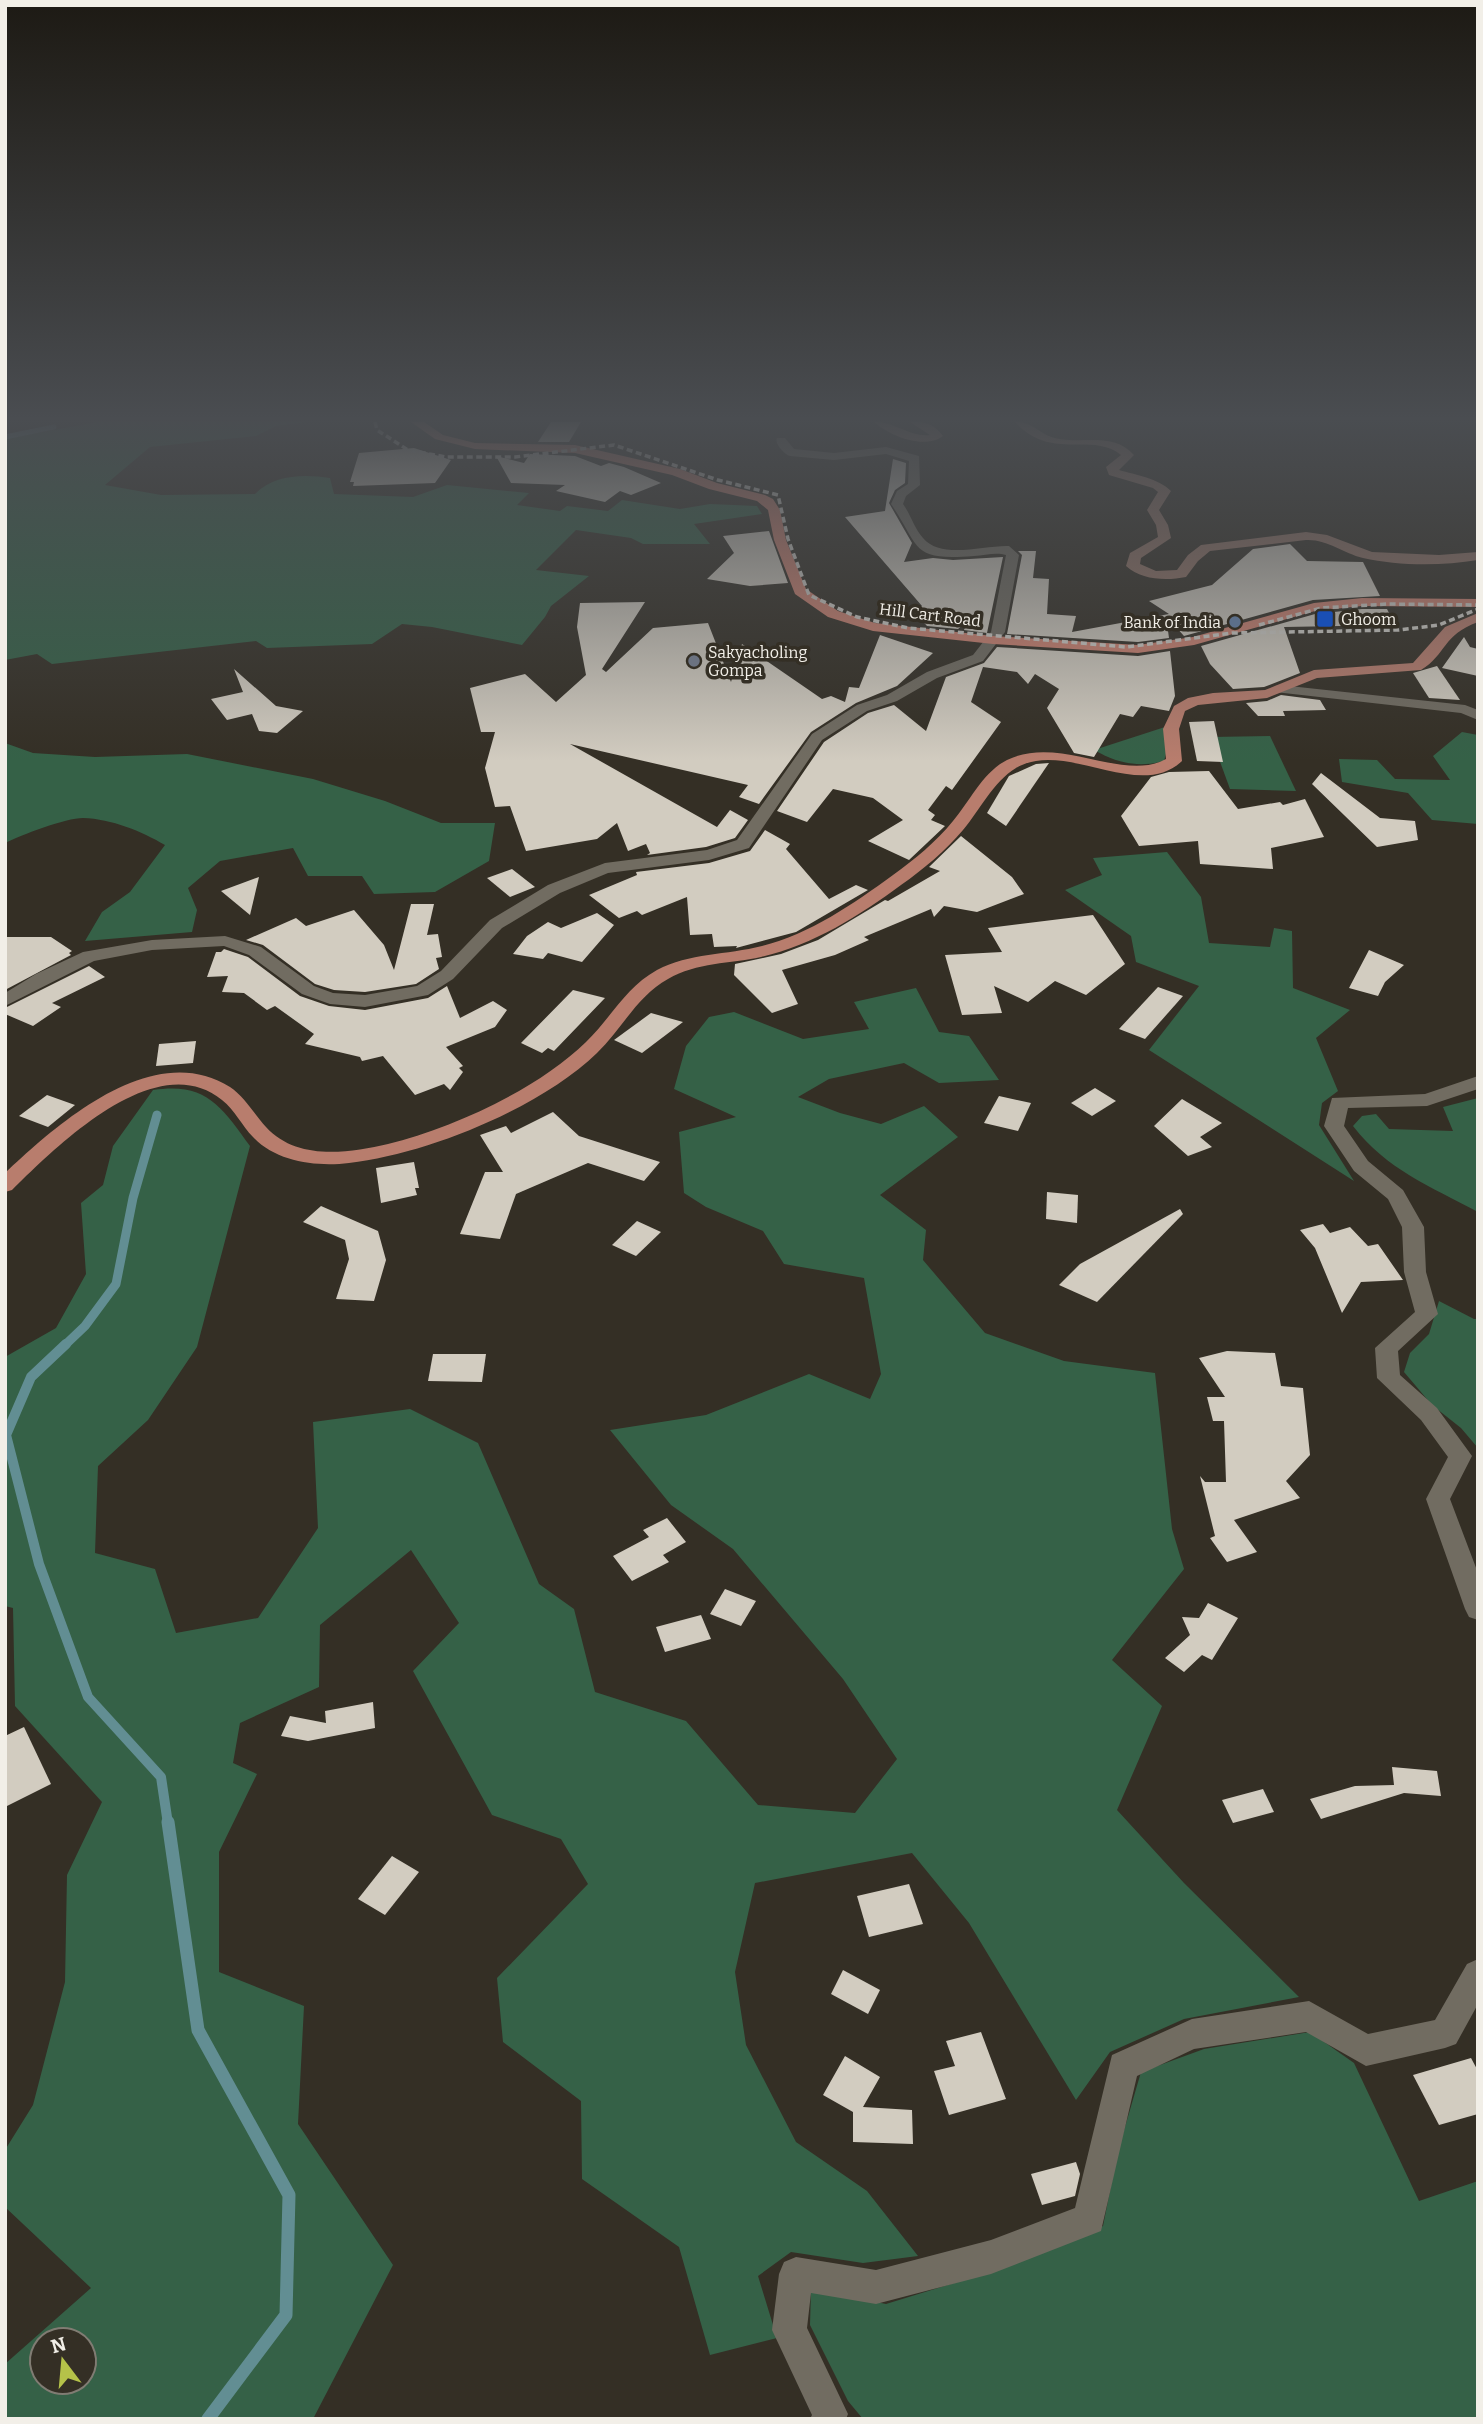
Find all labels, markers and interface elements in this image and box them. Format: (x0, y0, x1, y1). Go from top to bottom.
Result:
street label: Hill Cart Road (878, 599, 982, 631)
marker: Ghoom (1315, 609, 1335, 629)
place label: Ghoom (1341, 610, 1396, 629)
place label: Bank of India (1123, 613, 1221, 632)
marker: Bank of India (1227, 614, 1243, 630)
place label: Sakyacholing Gompa (708, 643, 807, 680)
marker: Sakyacholing Gompa (686, 653, 702, 669)
north arrow (28, 2326, 98, 2396)
text: N (48, 2332, 69, 2358)

